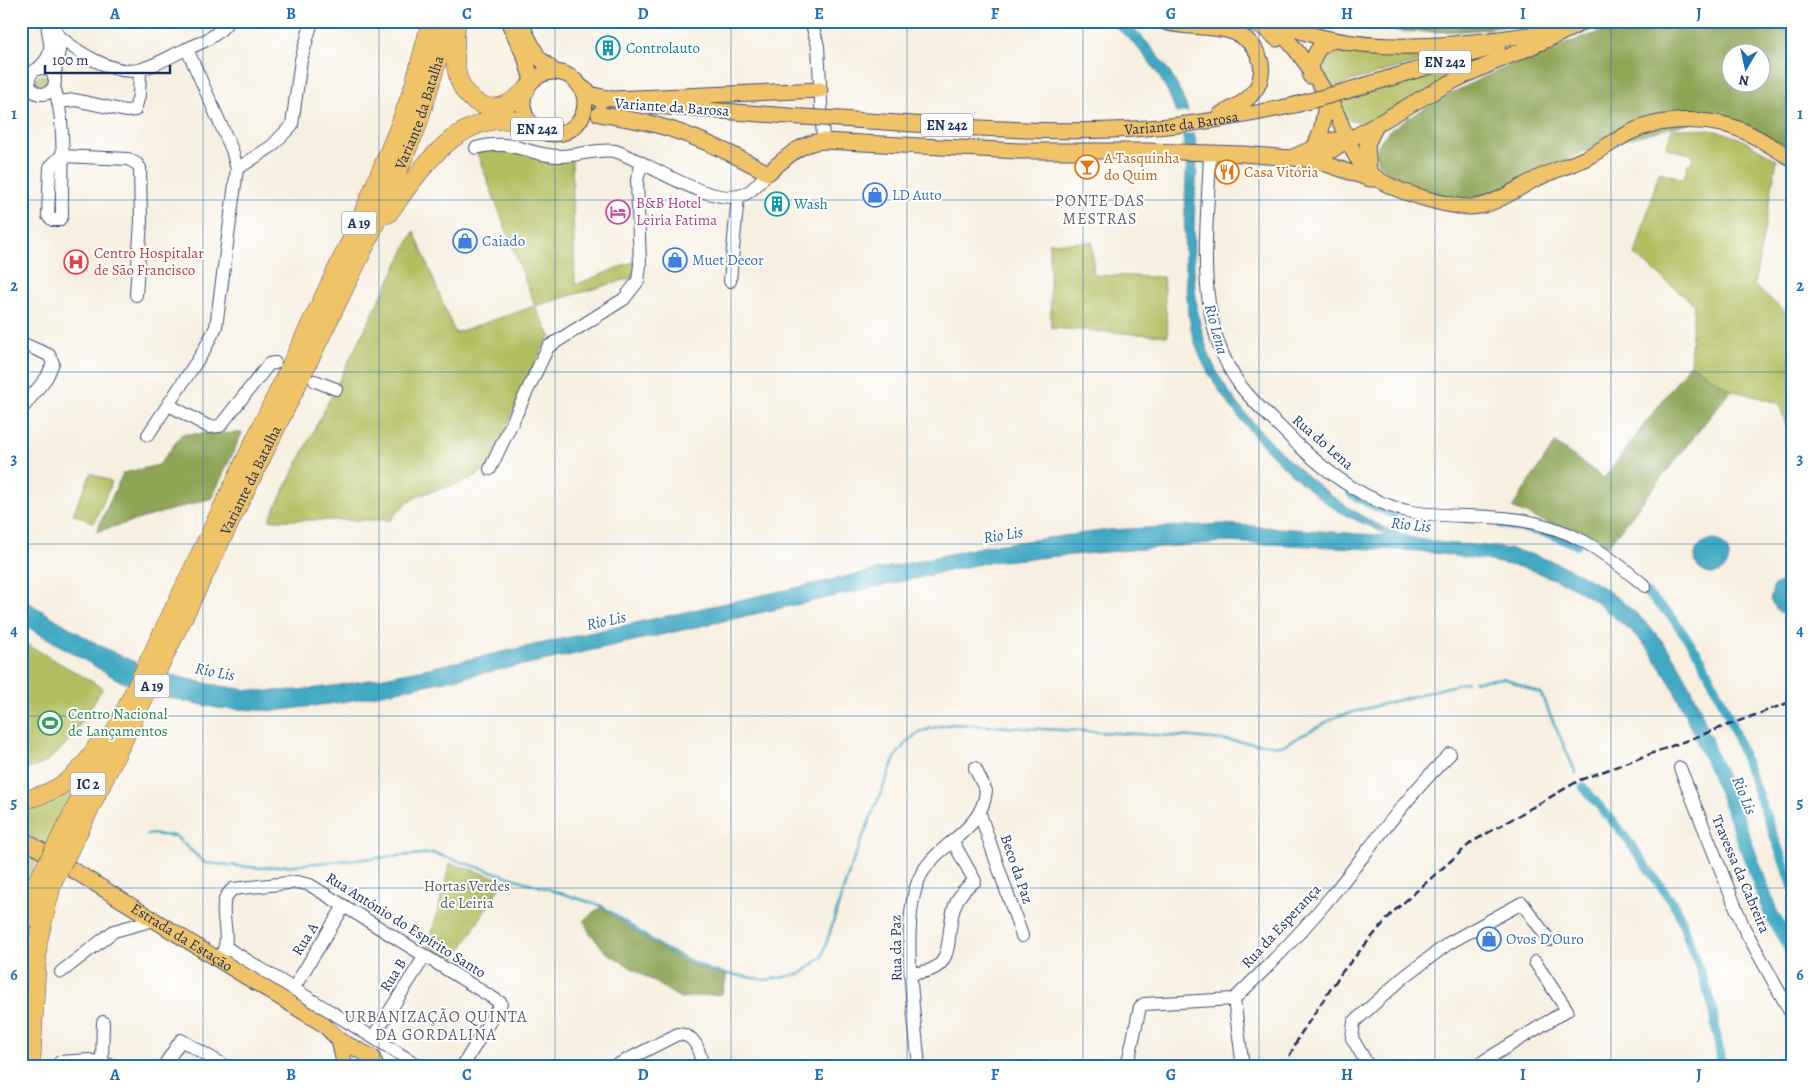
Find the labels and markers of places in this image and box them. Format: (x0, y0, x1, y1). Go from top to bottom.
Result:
building icon: Controlauto (595, 35, 621, 61)
place label: Controlauto (626, 38, 700, 58)
place label: A Tasquinha do Quim (1103, 148, 1180, 185)
bar icon: A Tasquinha do Quim (1074, 154, 1100, 180)
restaurant icon: Casa Vitória (1214, 159, 1240, 185)
place label: Casa Vitória (1244, 162, 1319, 182)
shop icon: LD Auto (862, 182, 888, 208)
place label: LD Auto (892, 185, 942, 205)
building icon: Wash (764, 191, 790, 217)
place label: B&B Hotel Leiria Fatima (636, 193, 717, 230)
place label: Wash (793, 194, 828, 214)
hotel icon: B&B Hotel Leiria Fatima (605, 199, 631, 225)
shop icon: Caiado (452, 228, 478, 254)
place label: Caiado (482, 231, 525, 251)
place label: Centro Hospitalar de São Francisco (94, 243, 204, 280)
shop icon: Muet Decor (662, 247, 688, 273)
hospital icon: Centro Hospitalar de São Francisco (63, 249, 89, 275)
place label: Muet Decor (692, 250, 764, 270)
place label: Centro Nacional de Lançamentos (68, 704, 168, 741)
sports icon: Centro Nacional de Lançamentos (37, 710, 63, 736)
shop icon: Ovos D'Ouro (1476, 926, 1502, 952)
place label: Ovos D'Ouro (1506, 929, 1584, 949)

